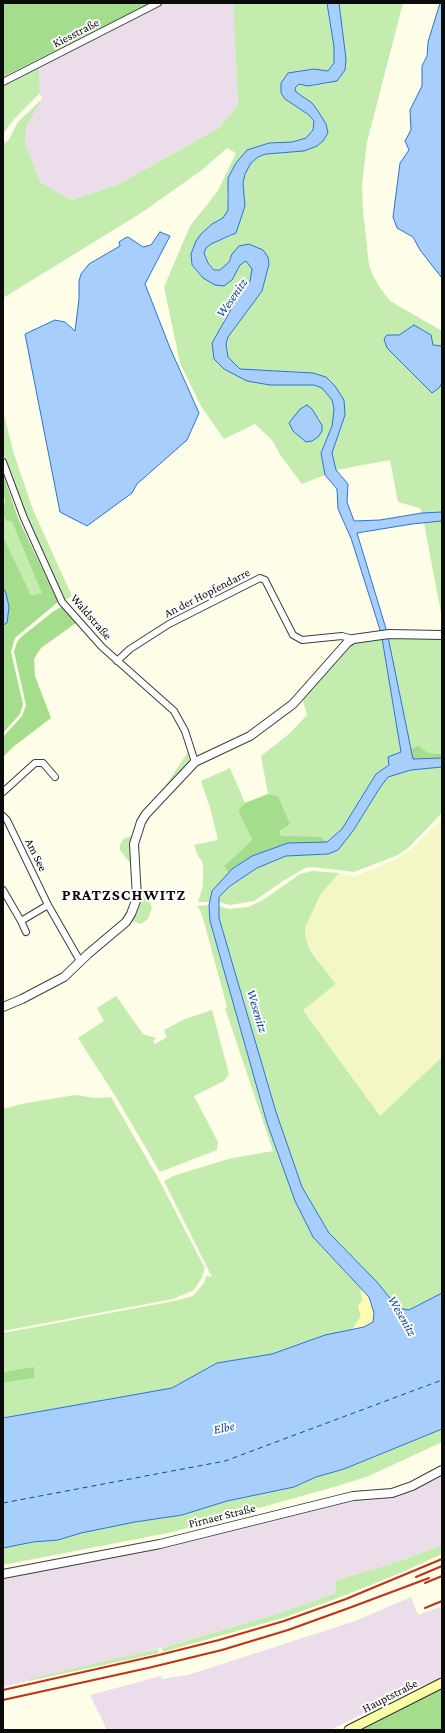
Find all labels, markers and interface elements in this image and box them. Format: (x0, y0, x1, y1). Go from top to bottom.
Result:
street label: Kiesstraße (50, 15, 102, 51)
water label: Wesenitz (213, 275, 251, 321)
street label: An der Hopfendarre (162, 565, 252, 621)
street label: Waldstraße (67, 591, 115, 643)
street label: Am See (22, 836, 50, 874)
district label: PRATZSCHWITZ (62, 885, 186, 905)
water label: Wesenitz (243, 988, 271, 1034)
water label: Wesenitz (384, 1293, 420, 1339)
water label: Elbe (212, 1418, 236, 1438)
street label: Pirnaer Straße (187, 1501, 257, 1531)
street label: Hauptstraße (360, 1676, 420, 1716)

